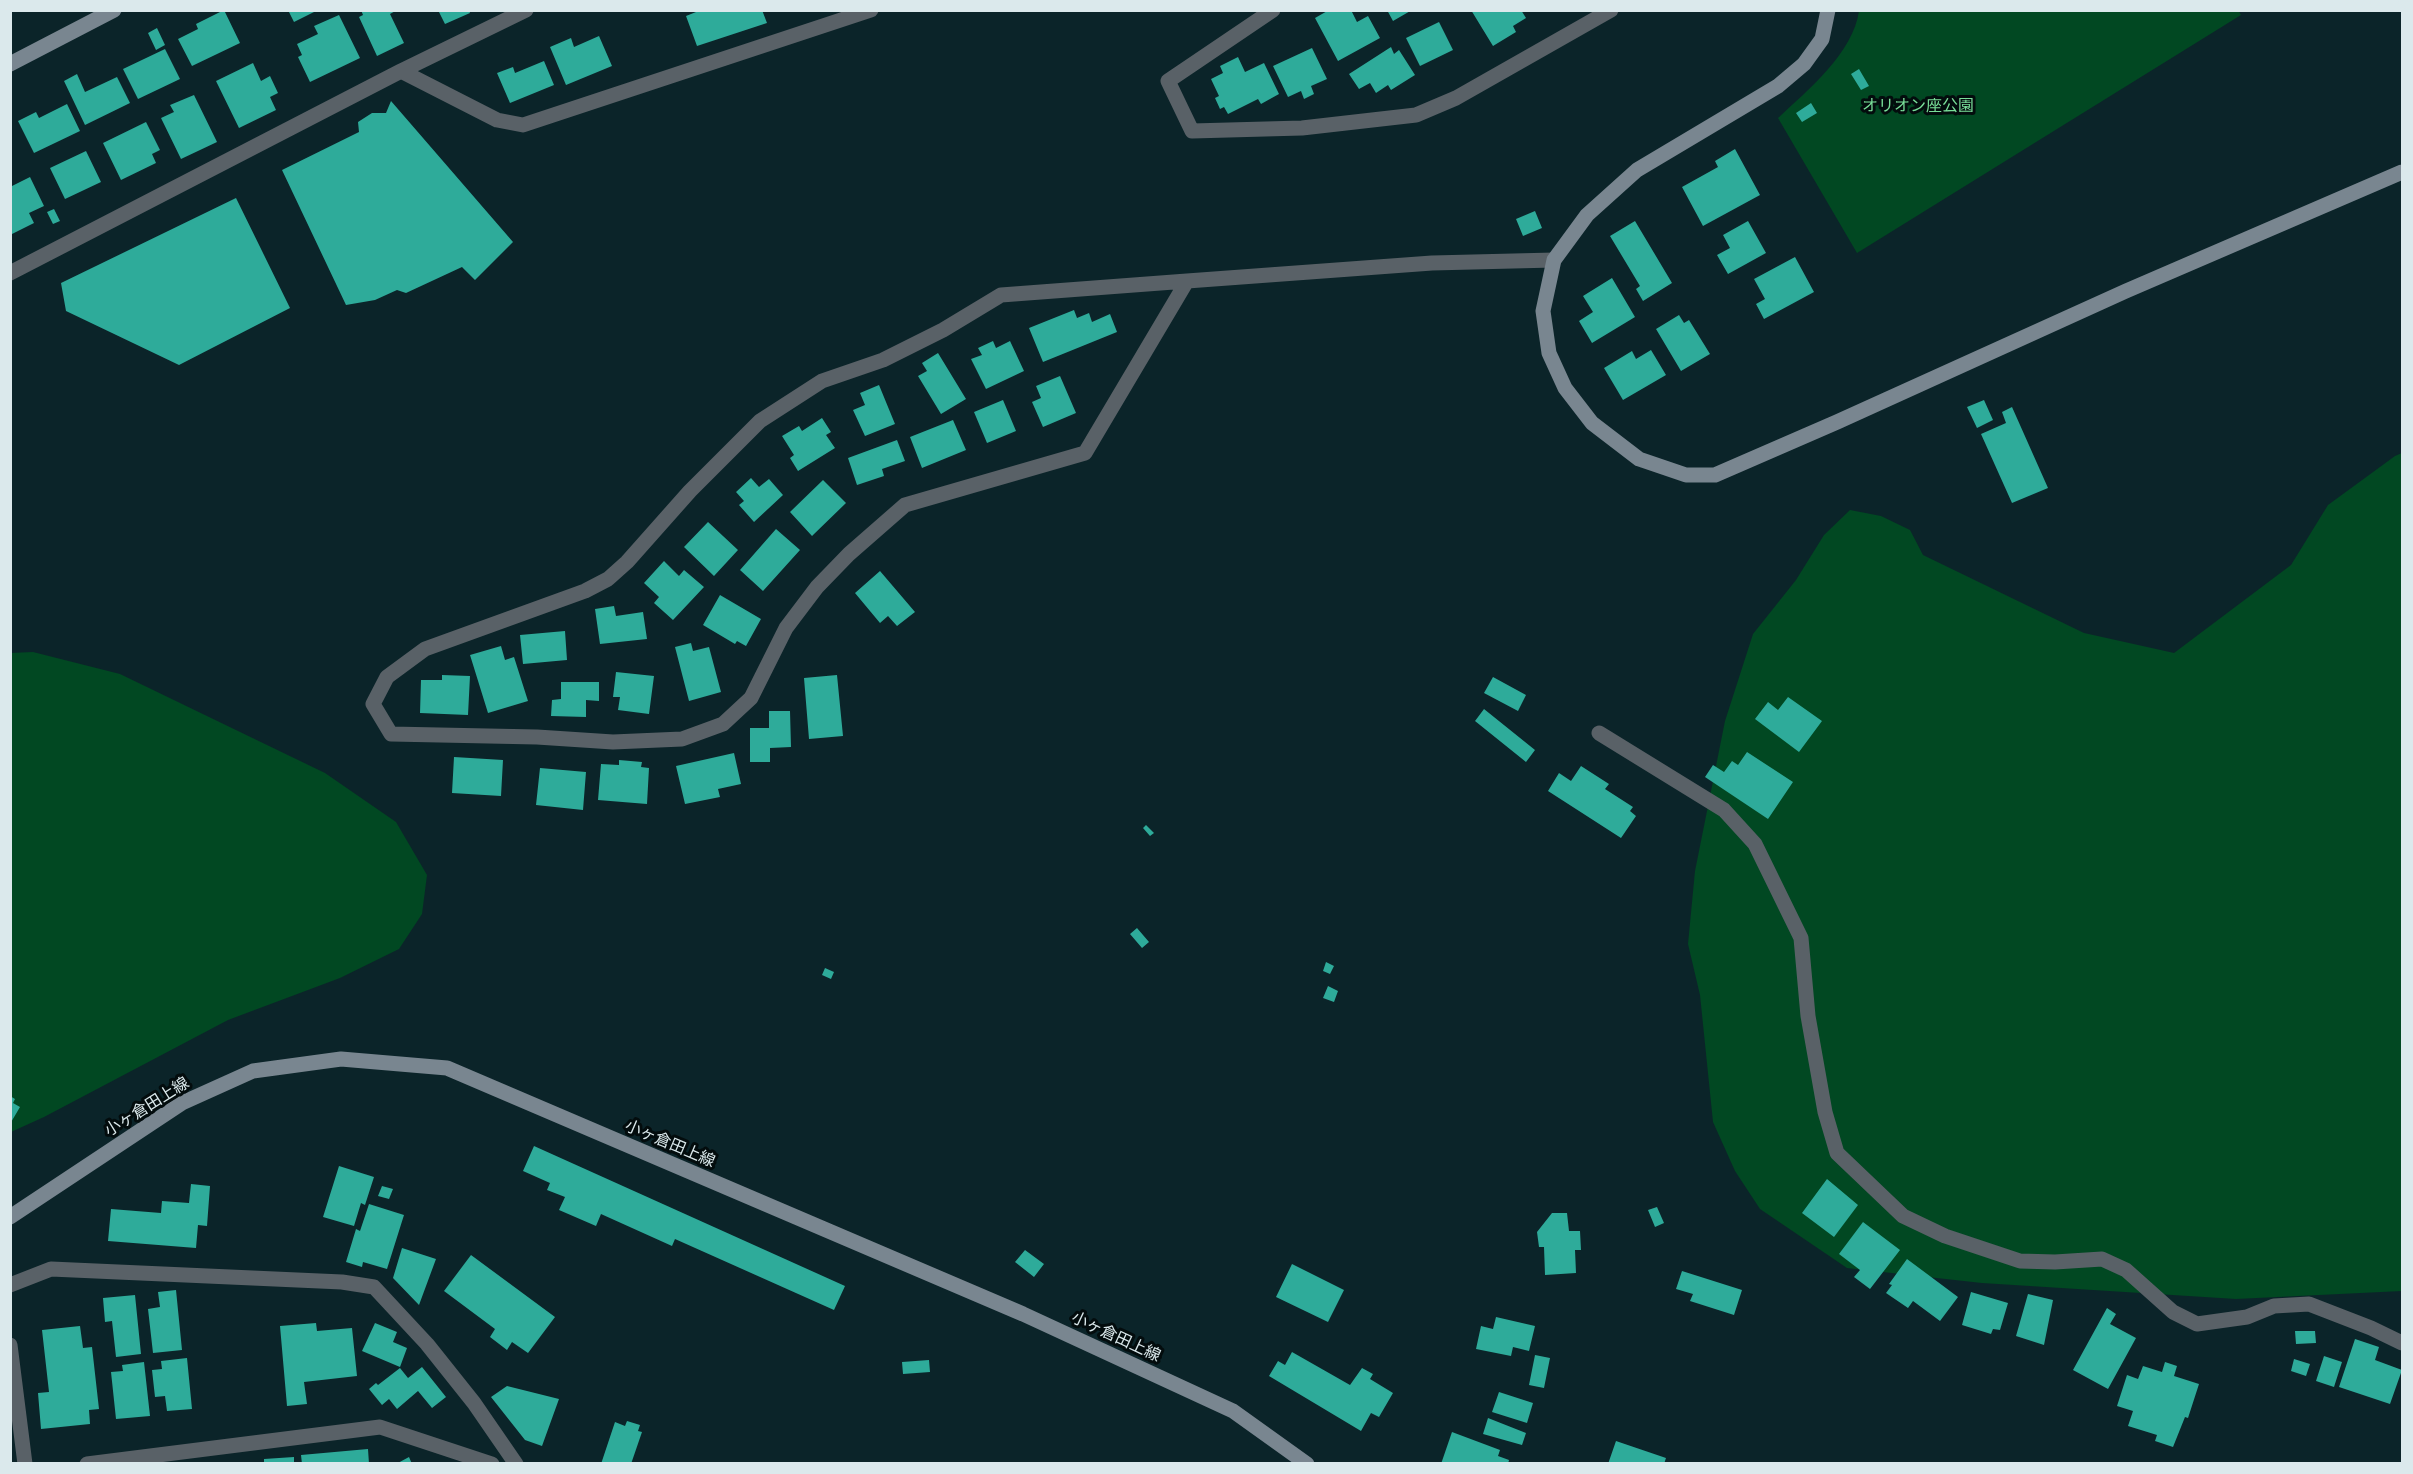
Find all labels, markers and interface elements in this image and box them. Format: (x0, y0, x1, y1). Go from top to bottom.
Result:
park label: オリオン座公園 (1862, 96, 1974, 116)
street label: 小ヶ倉田上線 (101, 1073, 193, 1141)
street label: 小ヶ倉田上線 (622, 1116, 718, 1172)
street label: 小ヶ倉田上線 (1068, 1308, 1164, 1366)

